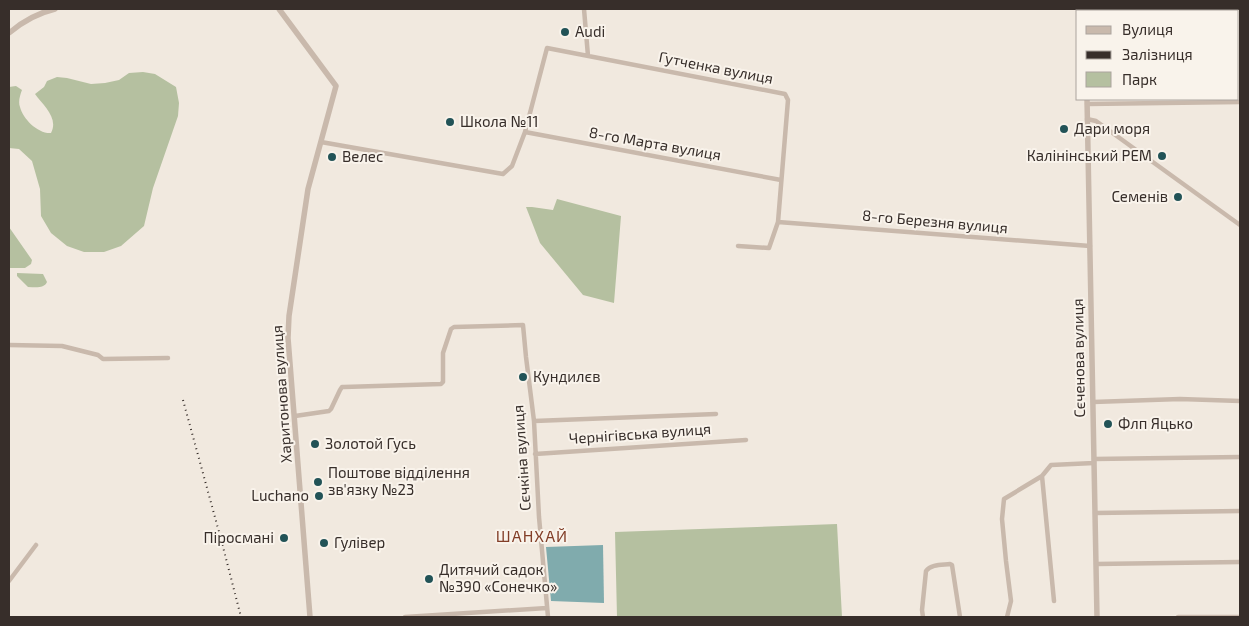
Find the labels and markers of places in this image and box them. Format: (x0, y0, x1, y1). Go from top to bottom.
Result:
place label: Audi (575, 22, 605, 40)
marker: Audi (559, 26, 571, 38)
place label: Школа №11 (460, 112, 538, 130)
marker: Школа №11 (444, 116, 456, 128)
place label: Дари моря (1074, 119, 1150, 137)
marker: Дари моря (1058, 123, 1070, 135)
place label: Калінінський РЕМ (1027, 146, 1152, 164)
place label: Велес (342, 147, 383, 165)
marker: Калінінський РЕМ (1156, 150, 1168, 162)
marker: Велес (326, 151, 338, 163)
place label: Семенів (1111, 187, 1168, 205)
marker: Семенів (1172, 191, 1184, 203)
place label: Кундилєв (533, 367, 600, 386)
marker: Кундилєв (517, 371, 529, 383)
place label: Флп Яцько (1118, 414, 1193, 432)
marker: Флп Яцько (1102, 418, 1114, 430)
place label: Золотой Гусь (325, 434, 416, 453)
marker: Золотой Гусь (309, 438, 321, 450)
place label: Поштове відділення зв'язку №23 (328, 463, 470, 499)
marker: Поштове відділення зв'язку №23 (312, 476, 324, 488)
place label: Luchano (251, 486, 309, 504)
marker: Luchano (313, 490, 325, 502)
place label: Піросмані (204, 528, 274, 546)
marker: Піросмані (278, 532, 290, 544)
place label: Гулівер (334, 533, 385, 552)
marker: Гулівер (318, 537, 330, 549)
place label: Дитячий садок №390 «Сонечко» (439, 560, 557, 595)
marker: Дитячий садок №390 «Сонечко» (423, 573, 435, 585)

